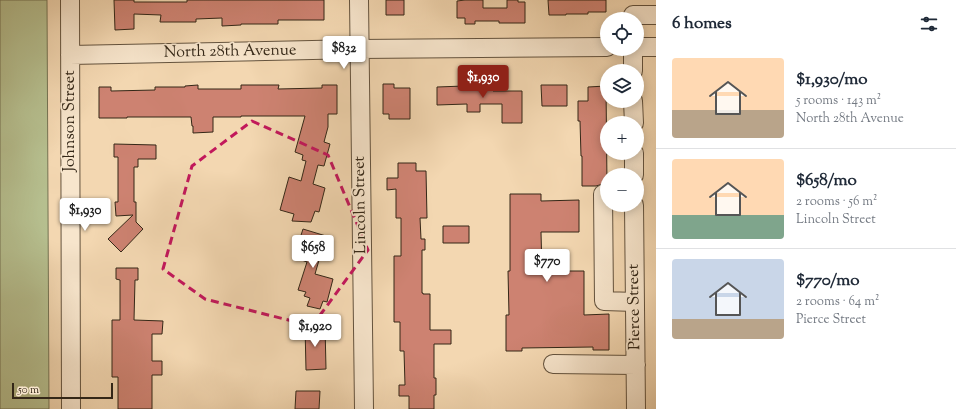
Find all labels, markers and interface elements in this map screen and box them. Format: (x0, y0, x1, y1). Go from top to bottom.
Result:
map controls (600, 12, 644, 212)
button: locate (600, 12, 644, 56)
text: 6 homes (672, 12, 732, 36)
icon: filters (918, 13, 940, 35)
pin: $832 (320, 36, 368, 70)
street label: North 28th Avenue (163, 39, 297, 65)
text: $832 (332, 40, 356, 58)
button: layers (600, 64, 644, 108)
pin: $1,930 (450, 65, 516, 99)
text: $1,930/mo (796, 68, 867, 92)
text: $1,930 (467, 69, 499, 87)
street label: Johnson Street (59, 70, 82, 173)
icon: home (704, 74, 752, 122)
text: 5 rooms · 143 m² (796, 92, 881, 110)
text: North 28th Avenue (796, 110, 904, 128)
button: + (600, 116, 644, 160)
street label: Lincoln Street (349, 155, 373, 254)
button: − (600, 168, 644, 212)
text: $658/mo (796, 169, 857, 193)
icon: home (704, 175, 752, 223)
text: 2 rooms · 56 m² (796, 193, 877, 211)
pin: $1,930 (52, 198, 118, 232)
text: $1,930 (69, 202, 101, 220)
text: Lincoln Street (796, 211, 876, 229)
pin: $658 (289, 235, 337, 269)
text: $658 (301, 239, 325, 257)
pin: $770 (523, 249, 571, 283)
text: $770 (534, 253, 560, 271)
street label: Pierce Street (623, 263, 647, 350)
text: $770/mo (796, 269, 860, 293)
icon: home (704, 275, 752, 323)
text: 2 rooms · 64 m² (796, 293, 879, 311)
text: Pierce Street (796, 311, 866, 329)
pin: $1,920 (282, 314, 348, 348)
text: $1,920 (298, 318, 332, 336)
scale bar (12, 381, 113, 400)
text: 50 m (18, 382, 39, 398)

